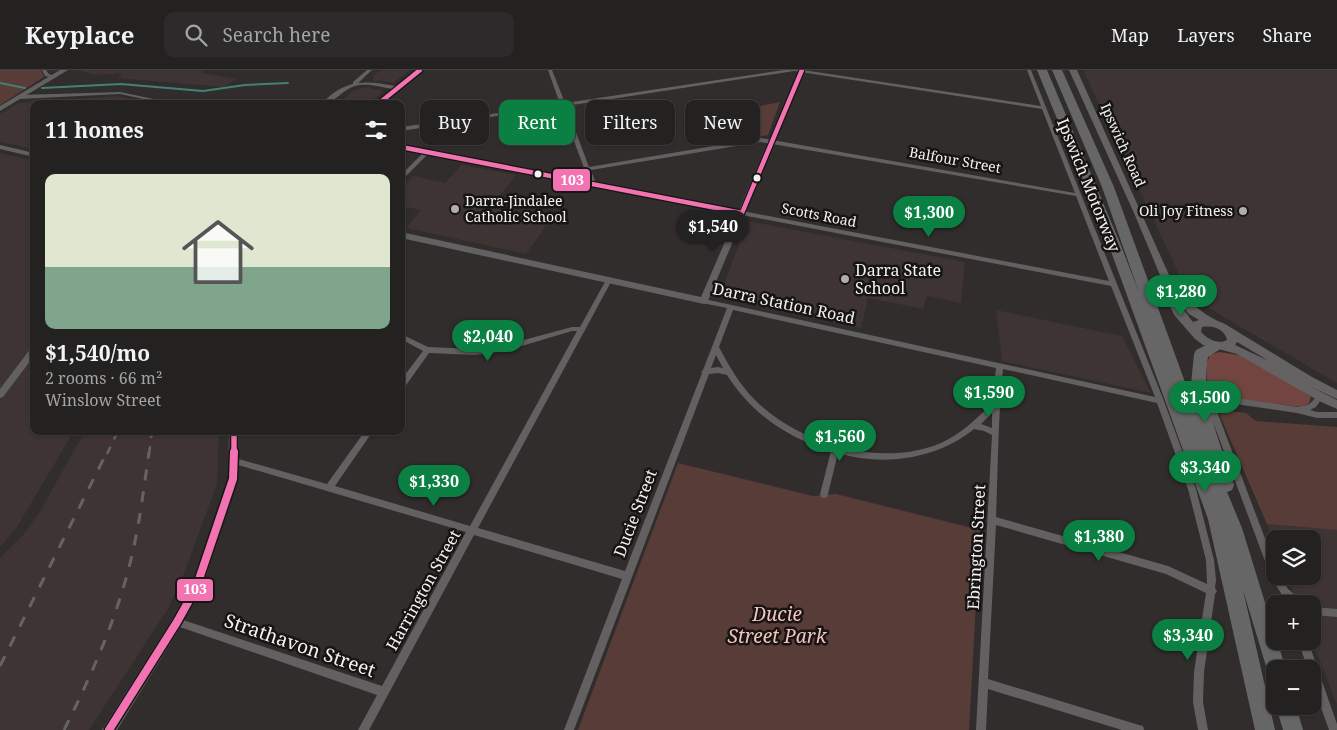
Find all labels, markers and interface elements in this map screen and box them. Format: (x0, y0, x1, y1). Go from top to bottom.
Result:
search box (164, 12, 514, 57)
text: Keyplace (25, 18, 134, 51)
icon: search (182, 21, 210, 49)
text: Search here (222, 22, 330, 48)
text: Map (1111, 23, 1149, 47)
text: Layers (1177, 23, 1235, 47)
text: Share (1263, 23, 1312, 47)
chip: Buy (420, 100, 489, 145)
chip: Rent (499, 100, 575, 145)
chip: Filters (585, 100, 675, 145)
chip: New (685, 100, 760, 145)
street label: Ipswich Road (1097, 100, 1151, 190)
street label: Ipswich Motorway (1052, 115, 1126, 256)
text: 11 homes (45, 116, 144, 144)
icon: filters (362, 116, 390, 144)
street label: Balfour Street (908, 142, 1002, 177)
line badge: 103 (552, 168, 591, 192)
unlabelled marker (533, 169, 543, 179)
text: 103 (560, 170, 584, 189)
unlabelled marker (752, 173, 762, 183)
place label: Darra-Jindalee Catholic School (465, 191, 567, 226)
pin: $1,300 (888, 196, 970, 238)
street label: Scotts Road (780, 198, 859, 231)
text: $1,300 (904, 201, 954, 223)
place label: Oli Joy Fitness (1139, 201, 1233, 220)
marker: Darra-Jindalee Catholic School (449, 203, 461, 215)
marker: Oli Joy Fitness (1237, 205, 1249, 217)
icon: home (173, 207, 263, 297)
pin: $1,540 (672, 210, 754, 252)
text: $1,540 (688, 215, 738, 237)
place label: Darra State School (855, 259, 941, 299)
marker: Darra State School (839, 273, 851, 285)
pin: $1,280 (1140, 274, 1222, 317)
street label: Darra Station Road (711, 277, 857, 329)
text: $1,280 (1156, 280, 1206, 302)
pin: $2,040 (447, 320, 529, 362)
text: $2,040 (463, 325, 513, 347)
text: $1,540/mo (45, 339, 150, 367)
text: 2 rooms · 66 m² (45, 367, 162, 389)
pin: $1,590 (948, 376, 1030, 418)
pin: $1,500 (1164, 380, 1246, 423)
text: $1,590 (964, 381, 1014, 403)
text: $1,500 (1180, 386, 1230, 408)
text: Winslow Street (45, 389, 161, 411)
pin: $1,560 (799, 420, 881, 462)
text: $1,560 (815, 425, 865, 447)
pin: $3,340 (1164, 450, 1246, 493)
text: $3,340 (1180, 456, 1230, 478)
pin: $1,330 (393, 464, 475, 507)
street label: Ducie Street (608, 466, 662, 560)
text: $1,330 (409, 470, 459, 492)
street label: Ebrington Street (962, 483, 990, 610)
pin: $1,380 (1058, 520, 1140, 562)
street label: Harrington Street (381, 525, 465, 654)
text: $1,380 (1074, 525, 1124, 547)
map controls (1266, 530, 1321, 715)
button: layers (1266, 530, 1321, 585)
line badge: 103 (176, 578, 214, 602)
text: 103 (183, 579, 207, 598)
button: + (1266, 595, 1321, 650)
park label: Ducie Street Park (728, 601, 828, 649)
street label: Strathavon Street (221, 607, 379, 683)
pin: $3,340 (1147, 618, 1229, 661)
text: $3,340 (1163, 624, 1213, 646)
button: − (1266, 660, 1321, 715)

